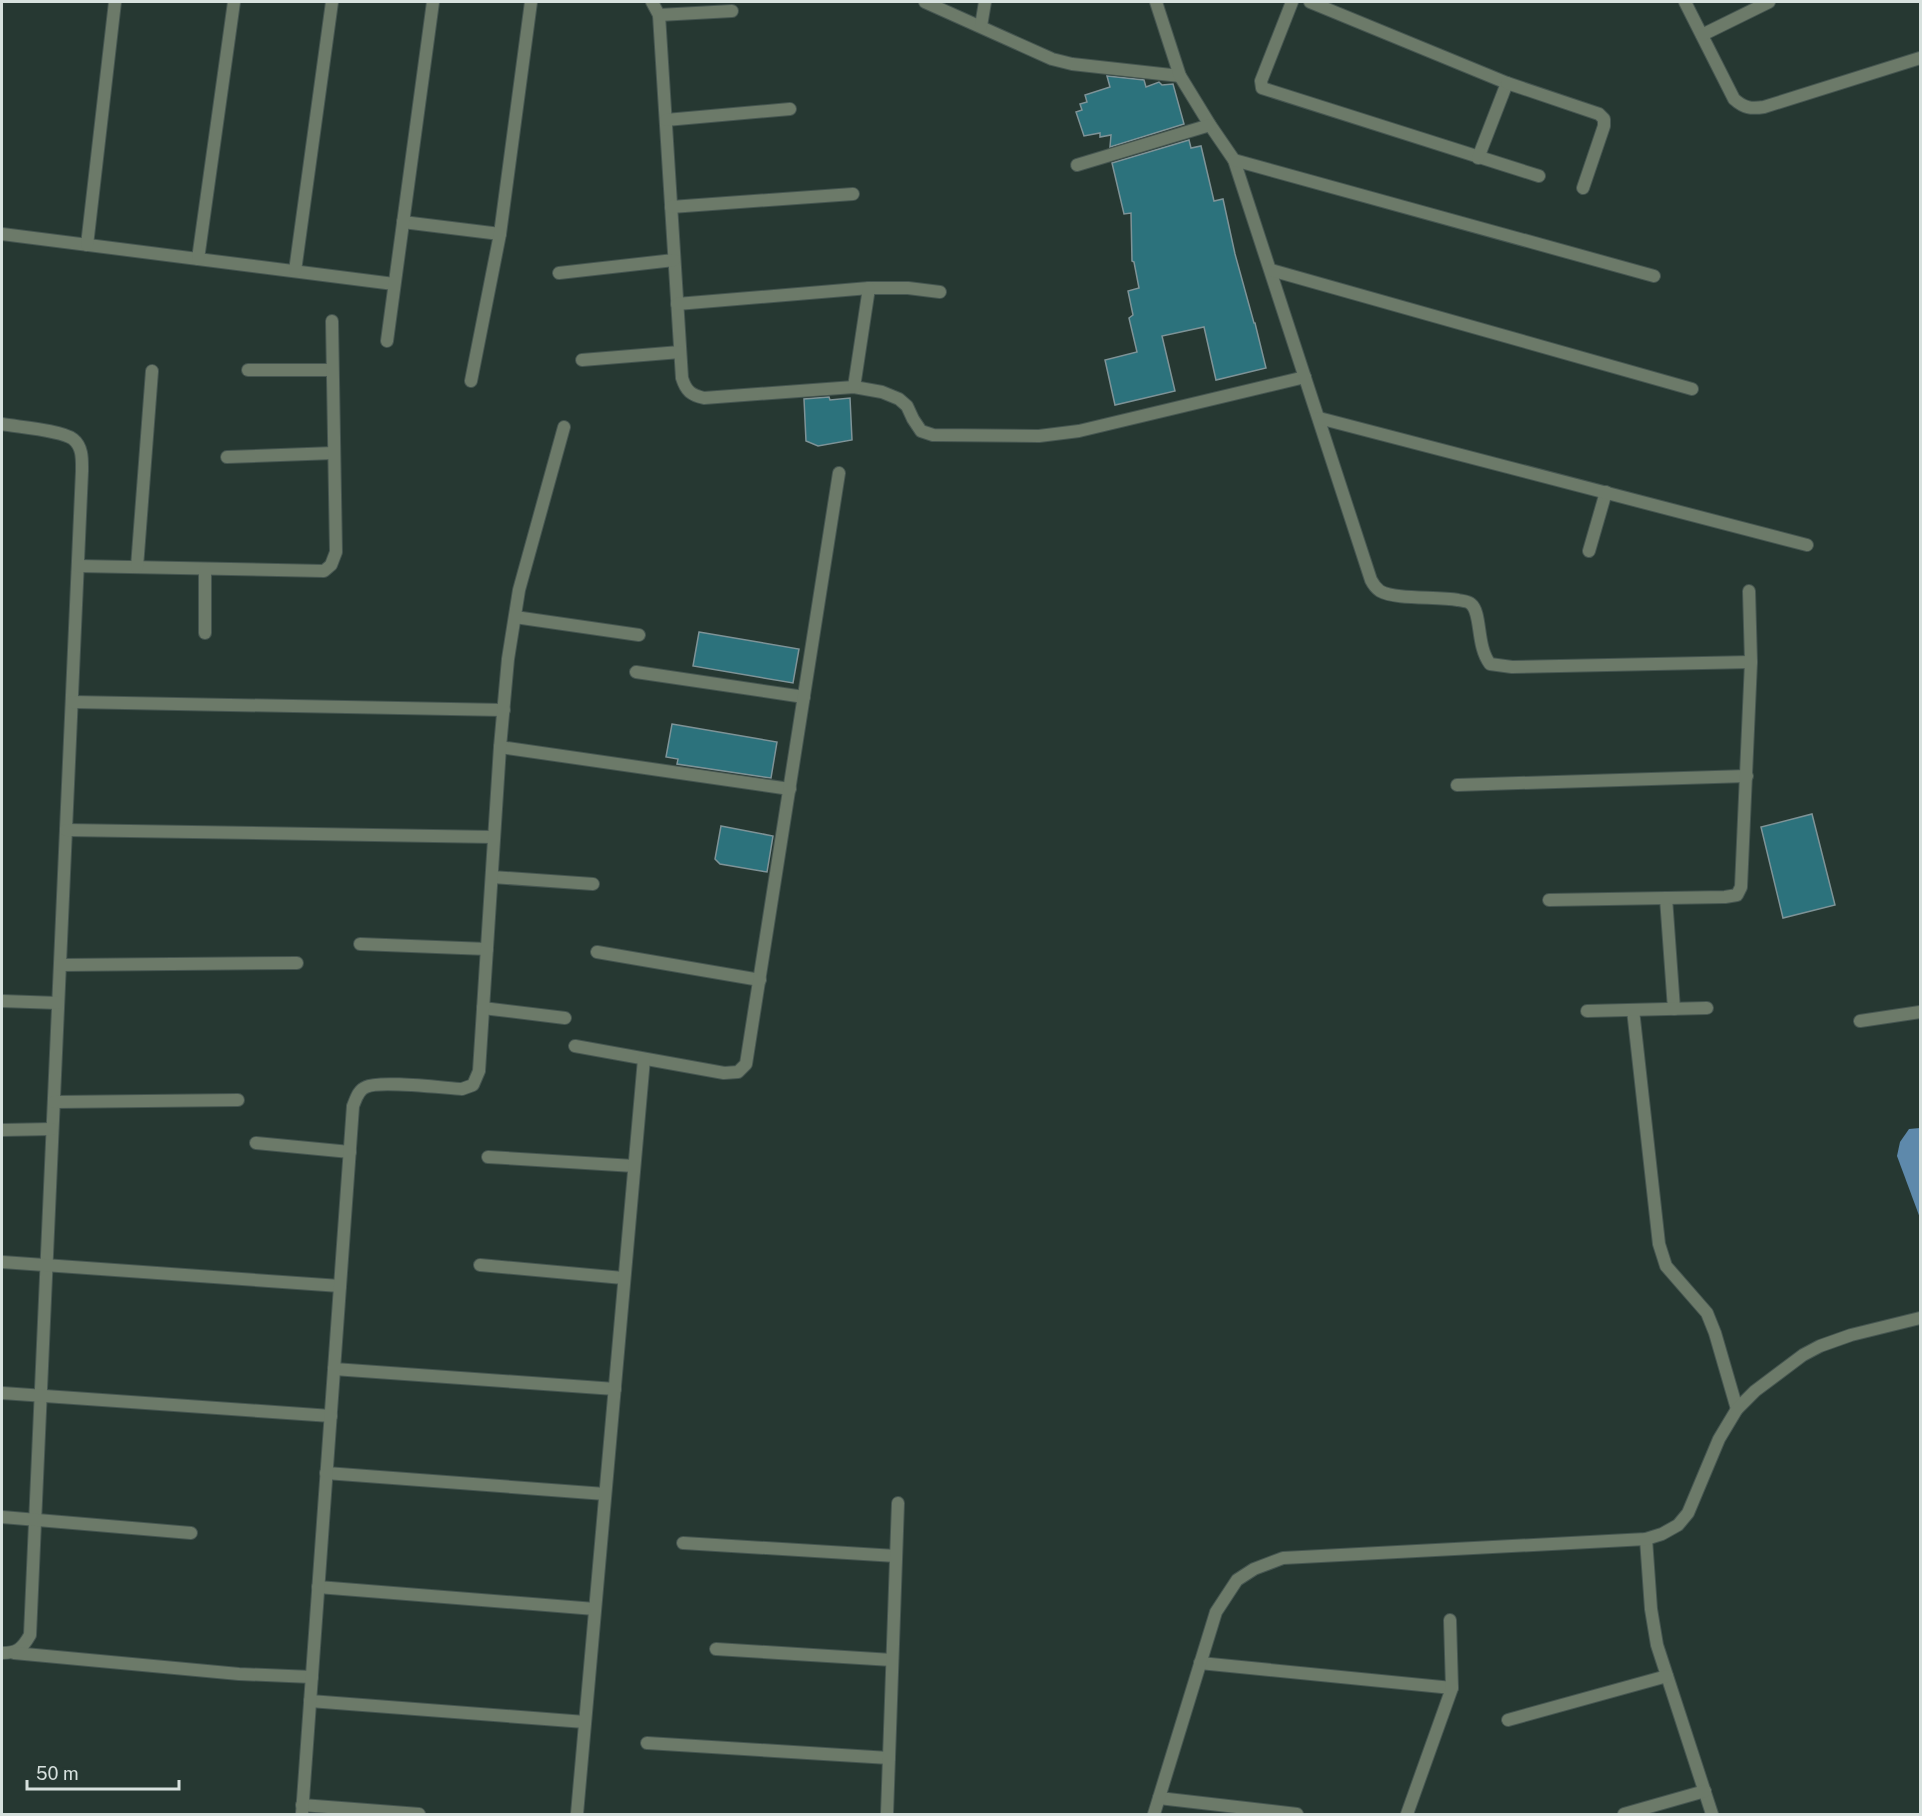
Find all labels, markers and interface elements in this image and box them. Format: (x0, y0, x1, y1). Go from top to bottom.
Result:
scale bar (27, 1753, 178, 1791)
text: 50 m (36, 1763, 79, 1784)

